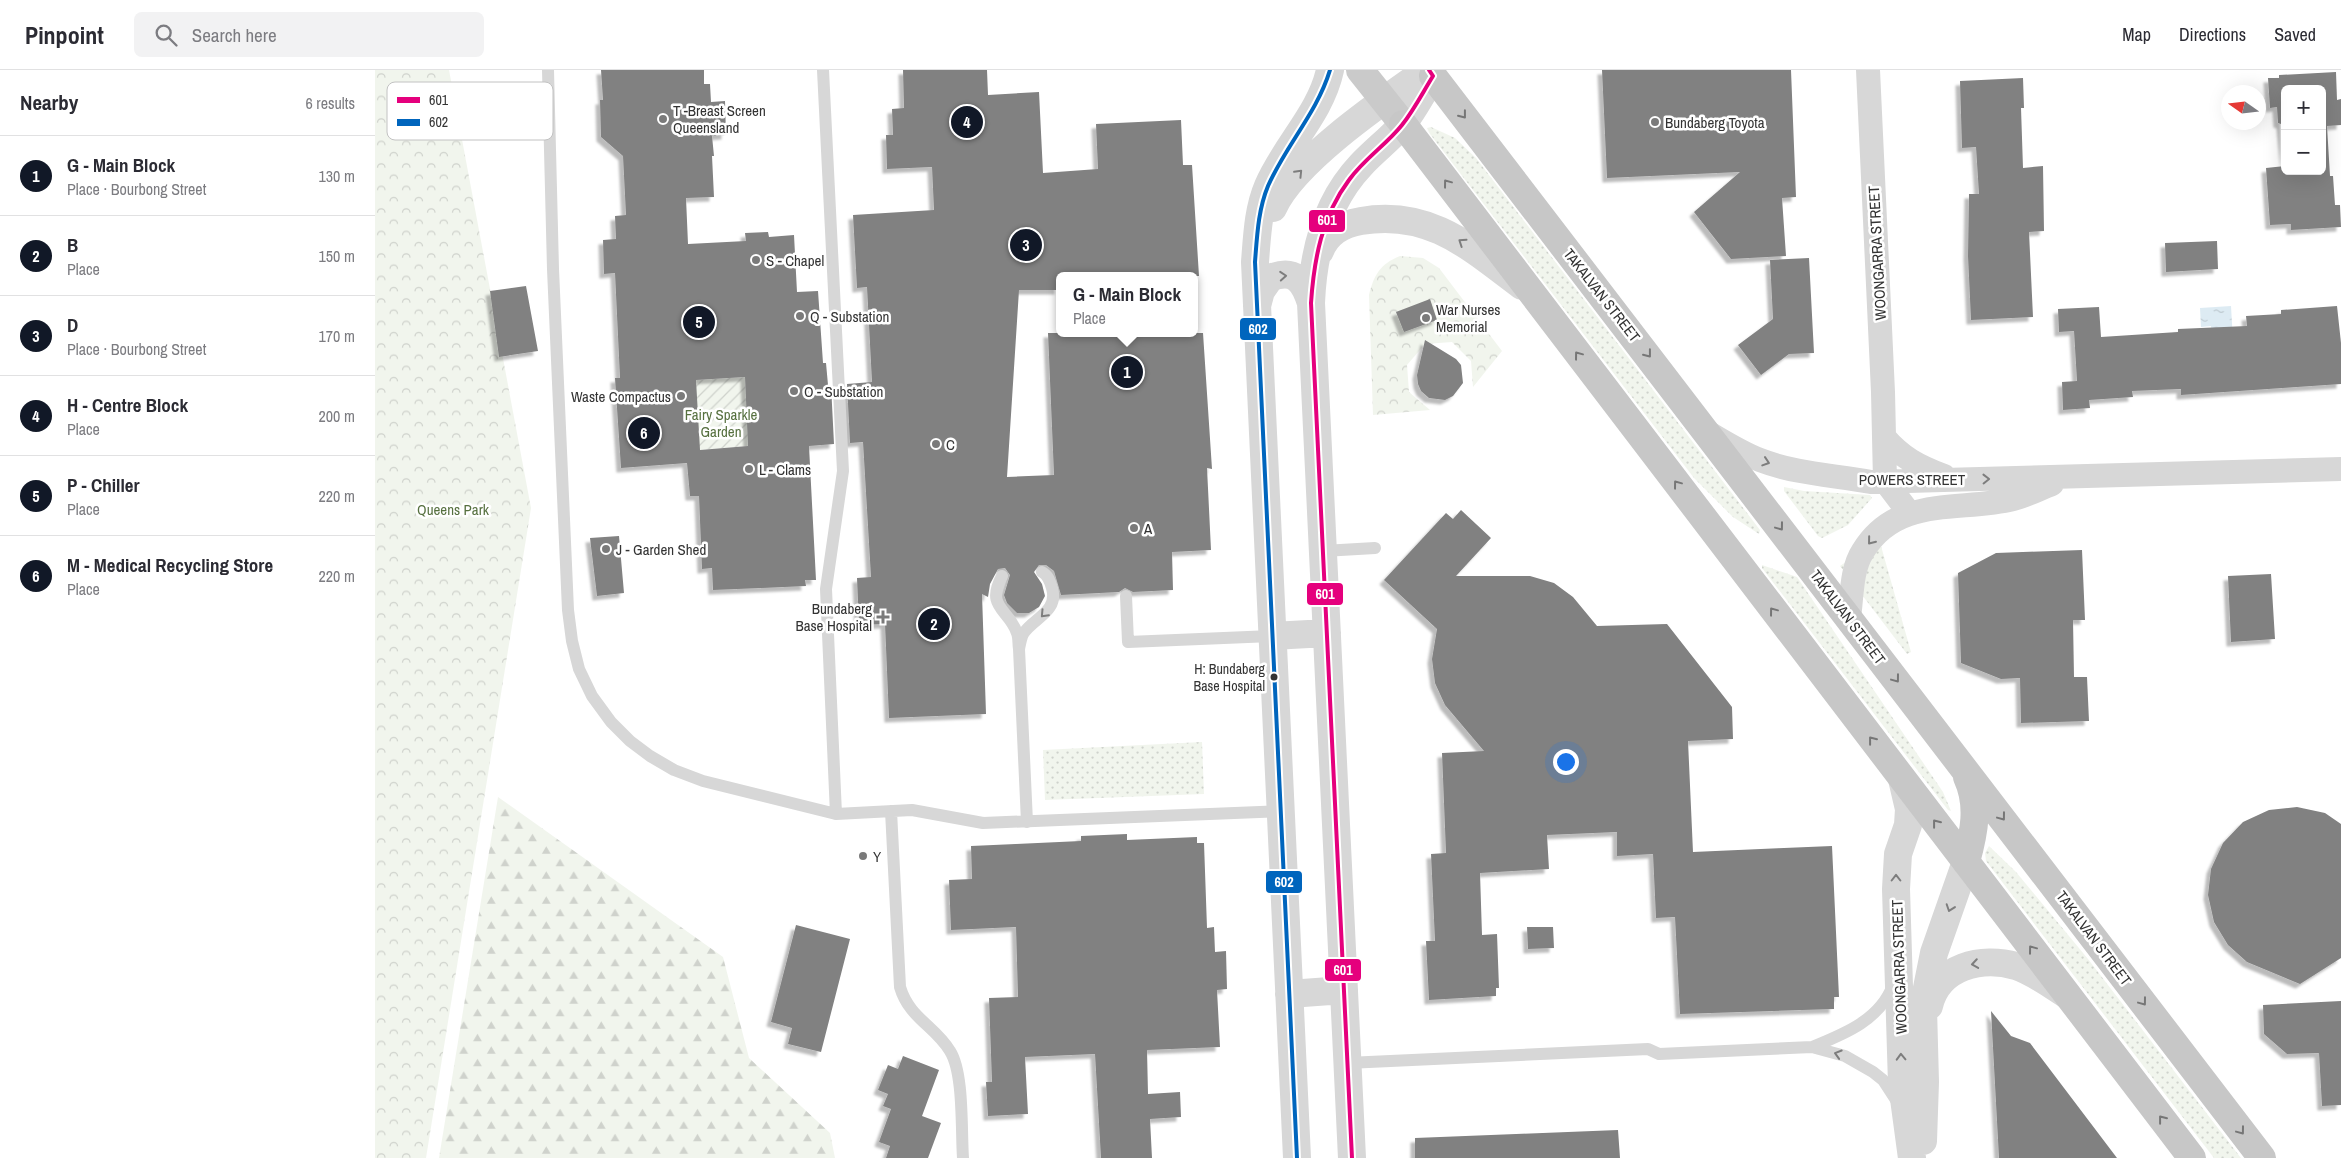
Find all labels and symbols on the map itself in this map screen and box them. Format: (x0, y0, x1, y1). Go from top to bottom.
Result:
legend (387, 82, 553, 140)
north arrow (2221, 85, 2266, 130)
text: 601 (429, 91, 449, 109)
place label: T -Breast Screen Queensland (673, 100, 766, 138)
pin: 4 (951, 103, 983, 141)
one-way arrow (1457, 109, 1466, 119)
place label: Bundaberg Toyota (1665, 112, 1765, 133)
text: 602 (429, 113, 448, 131)
marker: T -Breast Screen Queensland (657, 113, 669, 125)
marker: Bundaberg Toyota (1649, 116, 1661, 128)
one-way arrow (1293, 169, 1302, 178)
one-way arrow (1444, 179, 1453, 189)
street label: WOONGARRA STREET (1863, 185, 1891, 321)
line badge: 601 (1308, 209, 1346, 233)
text: 601 (1317, 211, 1337, 229)
pin: 3 (1010, 226, 1042, 264)
one-way arrow (1458, 239, 1468, 248)
street label: TAKALVAN STREET (1559, 244, 1646, 347)
place label: S - Chapel (766, 250, 824, 271)
marker: S - Chapel (750, 254, 762, 266)
one-way arrow (1279, 271, 1287, 282)
place label: War Nurses Memorial (1436, 299, 1500, 337)
pin: 5 (683, 303, 715, 341)
place label: Q - Substation (810, 306, 889, 327)
marker: Q - Substation (794, 310, 806, 322)
marker: War Nurses Memorial (1420, 312, 1432, 324)
line badge: 602 (1239, 317, 1277, 341)
text: 602 (1248, 320, 1268, 338)
one-way arrow (1642, 348, 1650, 357)
one-way arrow (1575, 351, 1584, 361)
pin: 1 (1111, 353, 1143, 391)
place label: O - Substation (804, 381, 883, 402)
marker: O - Substation (788, 385, 800, 397)
place label: Waste Compactus (571, 386, 671, 407)
marker: Waste Compactus (675, 390, 687, 402)
park label: Fairy Sparkle Garden (685, 404, 757, 442)
pin: 6 (628, 414, 660, 452)
place label: C (946, 434, 955, 455)
marker: C (930, 438, 942, 450)
one-way arrow (1762, 457, 1770, 467)
place label: L - Clams (759, 459, 811, 480)
marker: L - Clams (743, 463, 755, 475)
street label: POWERS STREET (1859, 469, 1966, 490)
one-way arrow (1982, 474, 1990, 485)
one-way arrow (1674, 481, 1682, 490)
park label: Queens Park (417, 499, 490, 520)
place label: A (1143, 518, 1153, 539)
one-way arrow (1774, 521, 1782, 530)
marker: A (1128, 522, 1140, 534)
one-way arrow (1868, 535, 1876, 544)
place label: J - Garden Shed (616, 539, 706, 560)
marker: J - Garden Shed (600, 543, 612, 555)
street label: TAKALVAN STREET (1805, 565, 1891, 669)
line badge: 601 (1306, 582, 1344, 606)
text: 601 (1315, 585, 1335, 603)
place label: Bundaberg Base Hospital (795, 598, 872, 636)
pin: 2 (918, 605, 950, 643)
one-way arrow (1041, 608, 1050, 617)
one-way arrow (1771, 608, 1779, 617)
marker: Bundaberg Base Hospital (876, 610, 890, 624)
place label: H: Bundaberg Base Hospital (1194, 660, 1266, 695)
marker: H: Bundaberg Base Hospital (1269, 672, 1279, 682)
one-way arrow (1890, 673, 1898, 682)
one-way arrow (1869, 736, 1878, 746)
your location (1553, 749, 1579, 775)
one-way arrow (1996, 812, 2005, 821)
one-way arrow (1933, 819, 1942, 829)
place label: Y (873, 846, 882, 867)
marker: Y (857, 850, 869, 862)
line badge: 602 (1265, 870, 1303, 894)
text: 602 (1274, 873, 1294, 891)
one-way arrow (1891, 873, 1901, 881)
street label: TAKALVAN STREET (2051, 886, 2137, 990)
street label: WOONGARRA STREET (1886, 899, 1912, 1035)
one-way arrow (1946, 903, 1956, 911)
one-way arrow (2029, 945, 2038, 954)
line badge: 601 (1324, 958, 1362, 982)
one-way arrow (1971, 958, 1980, 968)
text: 601 (1333, 961, 1353, 979)
one-way arrow (2137, 996, 2145, 1005)
one-way arrow (1834, 1050, 1843, 1060)
one-way arrow (1896, 1053, 1907, 1061)
one-way arrow (2160, 1116, 2168, 1125)
one-way arrow (2236, 1125, 2244, 1134)

